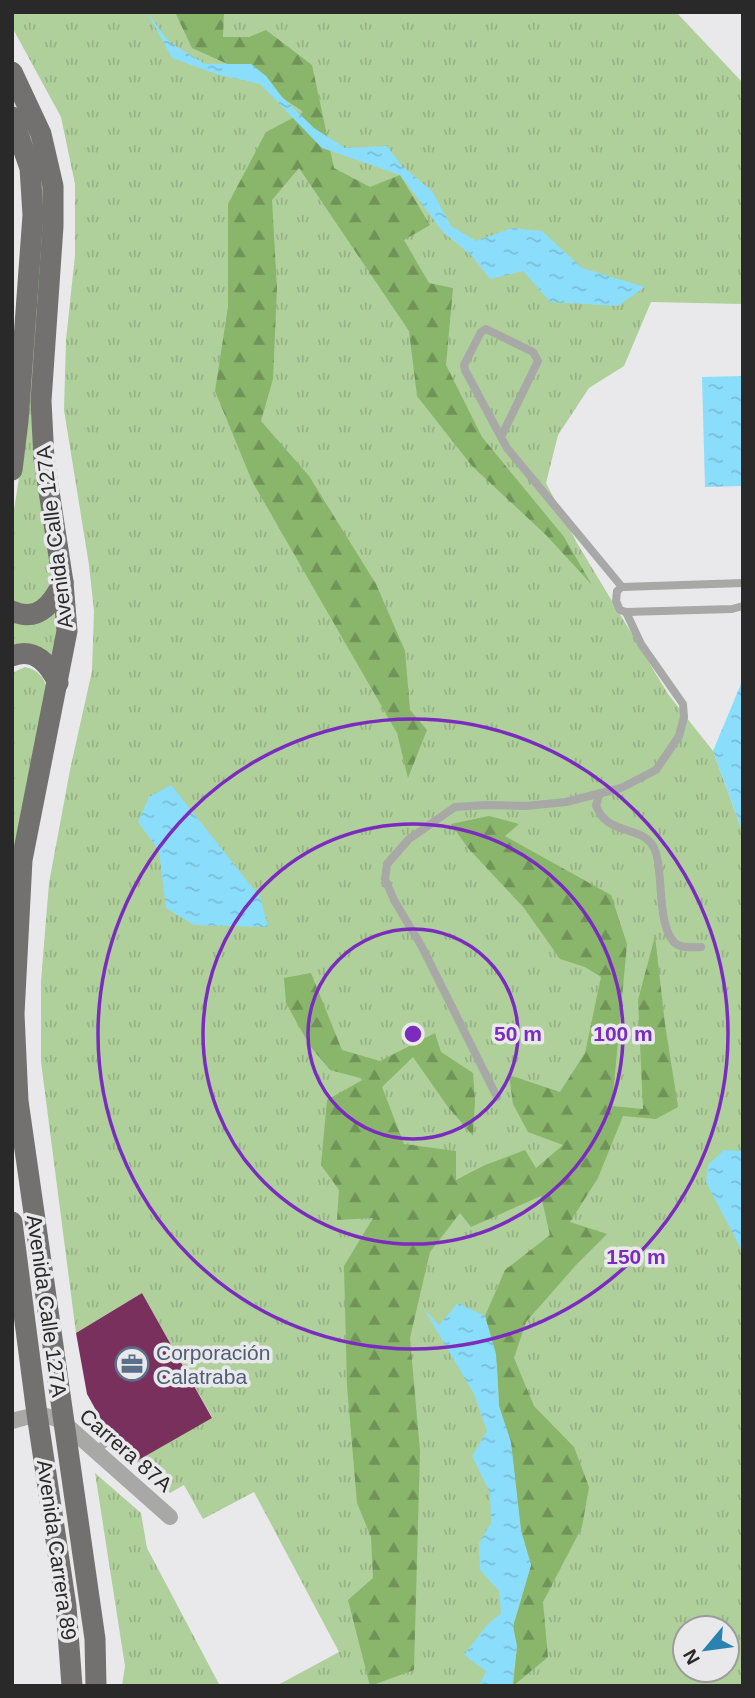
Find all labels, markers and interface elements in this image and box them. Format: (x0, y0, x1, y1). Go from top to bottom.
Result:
street label: Avenida Calle 127A (31, 444, 77, 630)
centre of rings (401, 1022, 425, 1046)
text: 50 m (494, 1022, 542, 1045)
text: 100 m (593, 1022, 653, 1045)
street label: Avenida Calle 127A (23, 1213, 71, 1399)
text: 150 m (606, 1245, 666, 1268)
place label: Corporación Calatraba (156, 1341, 270, 1388)
office icon: Corporación Calatraba (113, 1345, 151, 1383)
street label: Carrera 87A (75, 1404, 177, 1496)
street label: Avenida Carrera 89 (33, 1458, 81, 1642)
north arrow (671, 1614, 741, 1684)
text: N (679, 1646, 704, 1668)

